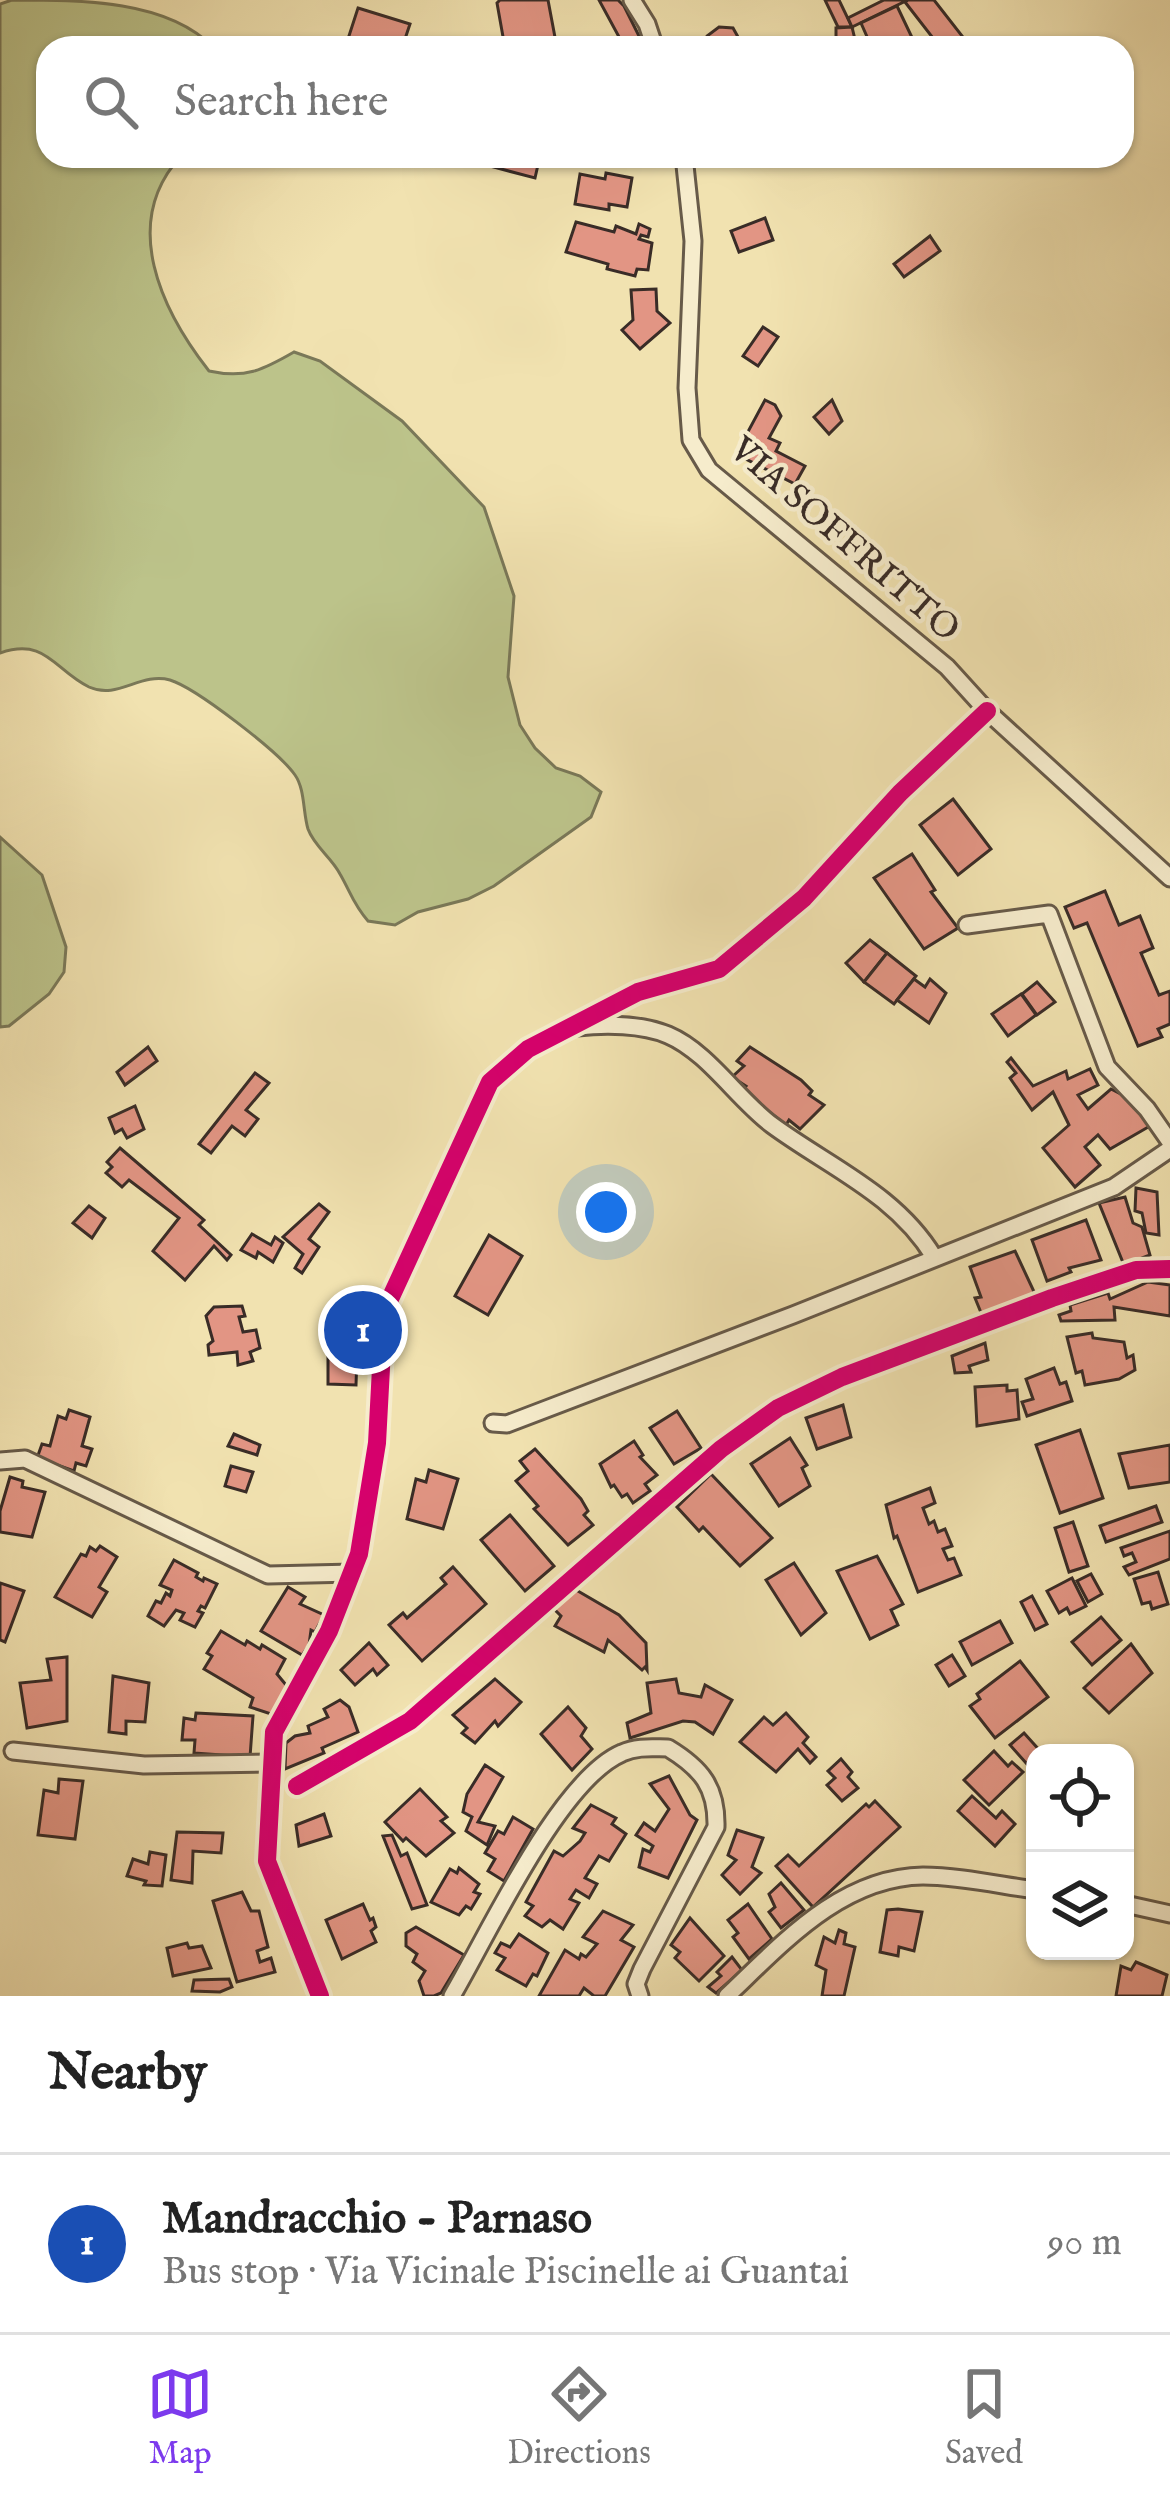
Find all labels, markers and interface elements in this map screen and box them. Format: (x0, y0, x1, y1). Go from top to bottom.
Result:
search box (36, 36, 1134, 168)
icon: search (78, 69, 144, 135)
text: Search here (174, 74, 388, 131)
street label: VIA SOFFRITTO (719, 427, 969, 653)
your location (576, 1182, 636, 1242)
pin: 1 (324, 1285, 402, 1375)
map controls (1026, 1744, 1134, 1960)
button: locate (1026, 1744, 1134, 1852)
button: layers (1026, 1852, 1134, 1960)
text: Nearby (48, 2042, 207, 2107)
text: Mandracchio - Parnaso (162, 2191, 592, 2248)
text: 1 (80, 2219, 94, 2268)
text: 90 m (1047, 2219, 1122, 2268)
text: Bus stop · Via Vicinale Piscinelle ai Guantai (162, 2248, 849, 2297)
tab: Map (147, 2361, 213, 2475)
tab: Directions (507, 2361, 651, 2475)
tab: Saved (945, 2361, 1023, 2475)

